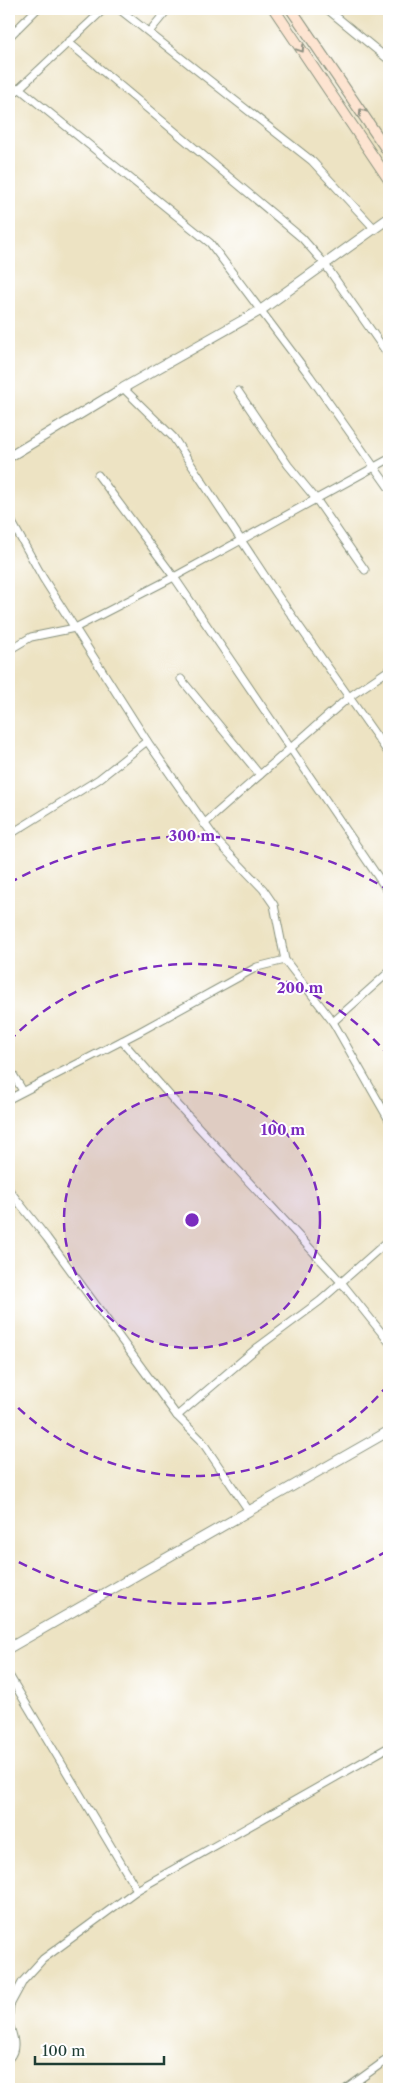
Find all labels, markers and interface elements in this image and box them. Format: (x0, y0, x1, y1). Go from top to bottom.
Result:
one-way arrow (295, 43, 304, 53)
one-way arrow (359, 109, 368, 118)
text: 300 m (169, 826, 215, 845)
text: 200 m (277, 978, 323, 997)
text: 100 m (261, 1120, 305, 1139)
centre of rings (183, 1211, 201, 1229)
scale bar (35, 2033, 164, 2065)
text: 100 m (42, 2041, 85, 2060)

